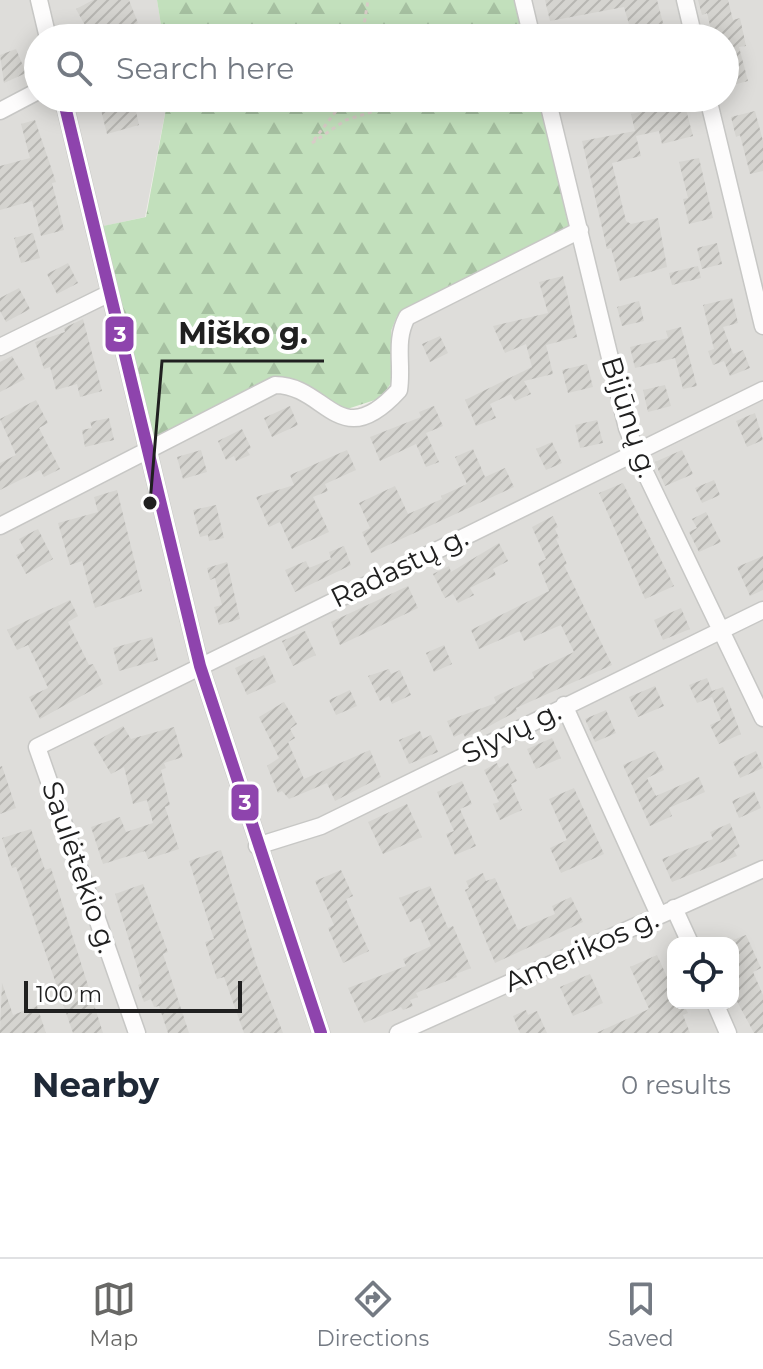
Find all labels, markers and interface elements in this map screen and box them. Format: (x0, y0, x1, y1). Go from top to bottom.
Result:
search box (24, 24, 739, 112)
icon: search (52, 46, 96, 90)
text: Search here (116, 50, 294, 87)
callout: Miško g. (162, 307, 324, 361)
line badge: 3 (104, 315, 135, 353)
text: Miško g. (178, 315, 308, 352)
text: 3 (112, 321, 127, 348)
street label: Bijūnų g. (594, 352, 666, 482)
street label: Radastų g. (325, 519, 473, 615)
street label: Slyvų g. (456, 693, 566, 771)
street label: Saulėtekio g. (35, 777, 125, 957)
line badge: 3 (230, 783, 260, 822)
text: 3 (237, 789, 252, 816)
street label: Amerikos g. (499, 901, 663, 999)
map controls (667, 937, 739, 1009)
button: locate (667, 937, 739, 1009)
scale bar (24, 977, 242, 1013)
text: 100 m (36, 981, 102, 1008)
text: Nearby (32, 1064, 159, 1106)
text: 0 results (621, 1069, 731, 1101)
tab: Map (89, 1277, 138, 1352)
tab: Directions (317, 1277, 429, 1352)
tab: Saved (608, 1277, 674, 1352)

